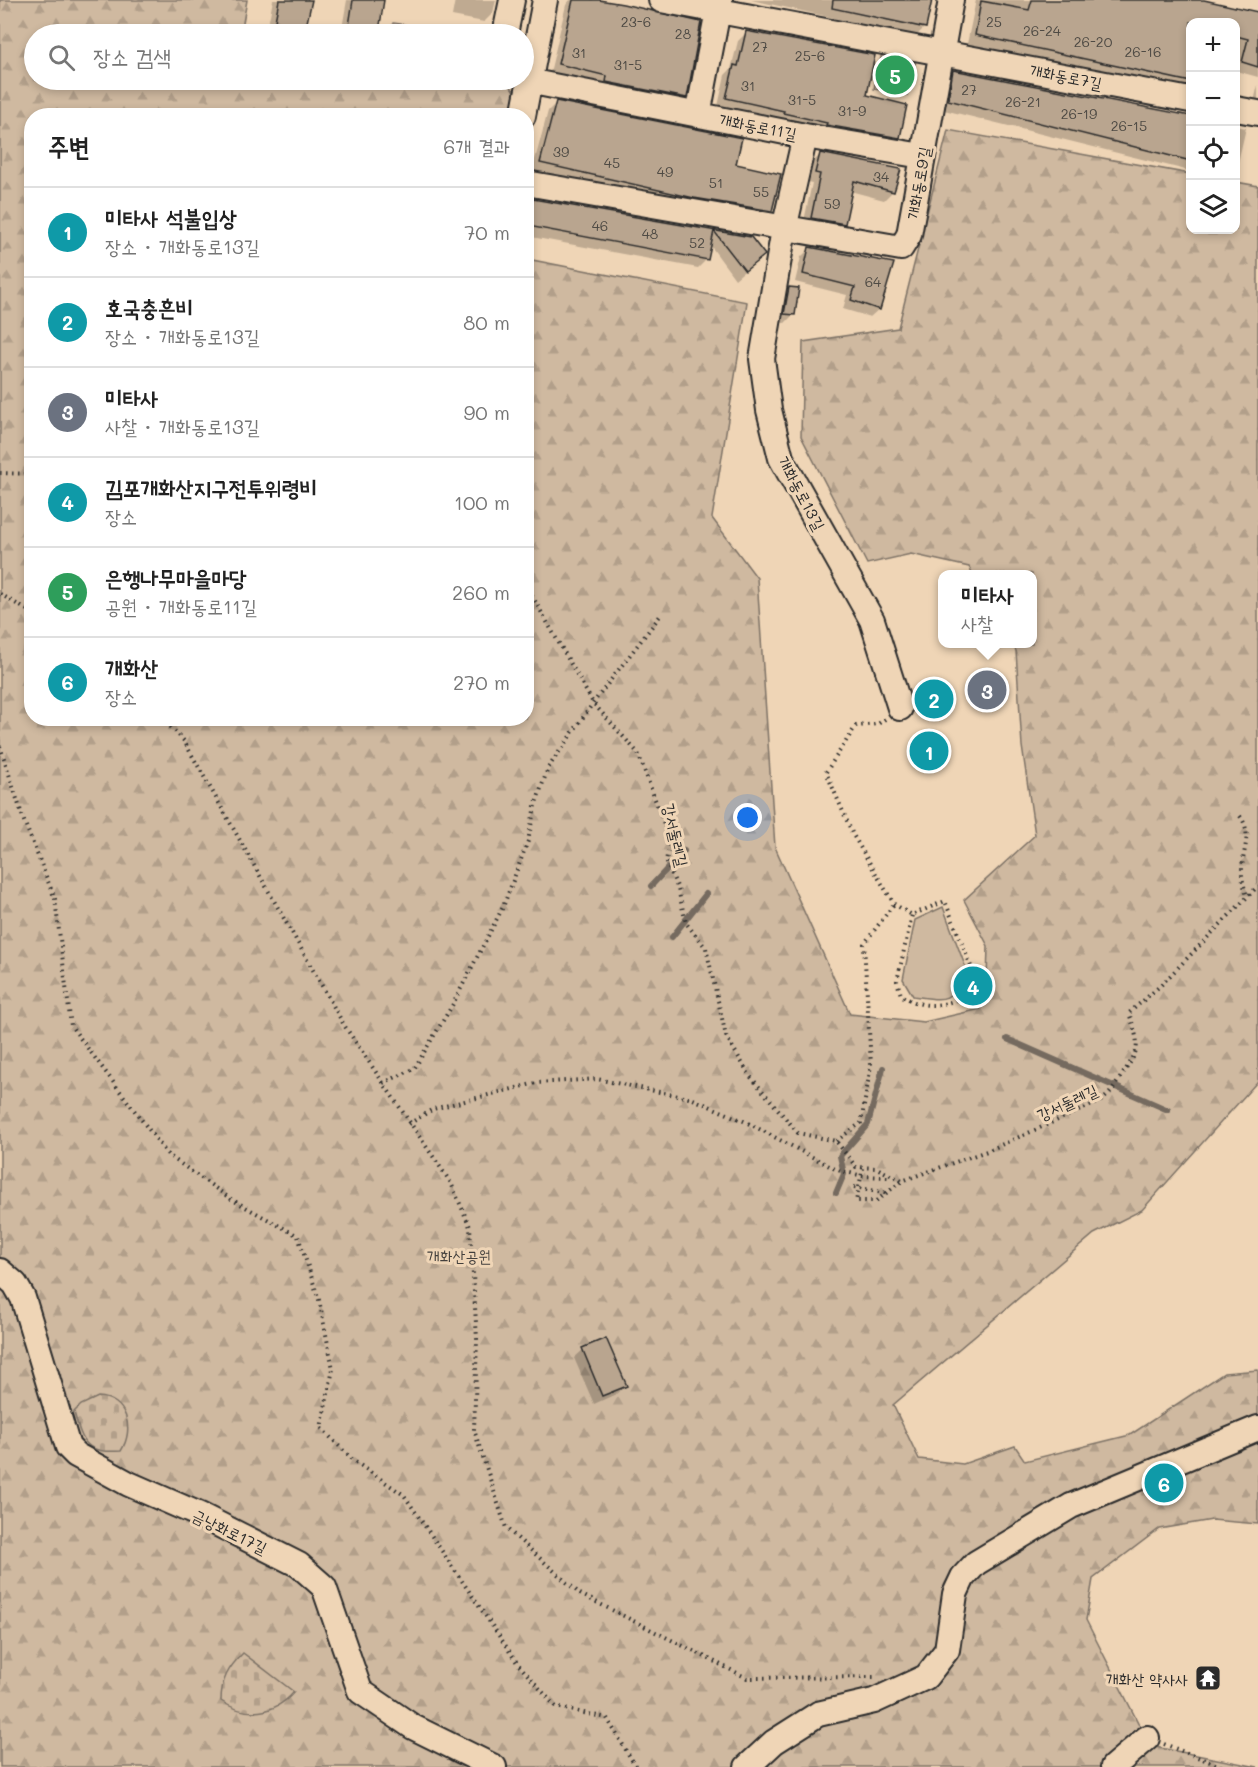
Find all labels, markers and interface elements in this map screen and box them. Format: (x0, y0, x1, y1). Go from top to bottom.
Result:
house number: 23-6 (621, 12, 651, 31)
house number: 25 (986, 12, 1002, 31)
map controls (1186, 18, 1240, 234)
button: + (1186, 18, 1240, 72)
house number: 26-24 (1023, 21, 1062, 40)
search box (24, 24, 534, 90)
house number: 28 (675, 24, 691, 43)
house number: 26-20 (1074, 32, 1113, 51)
house number: 27 (752, 37, 768, 56)
icon: search (45, 41, 78, 74)
text: 장소 검색 (93, 42, 171, 71)
house number: 26-16 (1125, 42, 1161, 61)
house number: 31 (572, 43, 586, 62)
house number: 25-6 (795, 46, 825, 65)
pin: 5 (876, 52, 914, 98)
house number: 31-5 (614, 55, 642, 74)
street label: 개화동로7길 (1028, 59, 1104, 93)
button: − (1186, 72, 1240, 126)
house number: 31 (741, 76, 755, 95)
house number: 27 (961, 80, 977, 99)
house number: 31-5 (788, 90, 816, 109)
house number: 26-21 (1005, 92, 1041, 111)
house number: 31-9 (838, 101, 866, 120)
house number: 26-19 (1061, 104, 1097, 123)
street label: 개화동로11길 (717, 108, 799, 144)
house number: 26-15 (1111, 116, 1147, 135)
button: locate (1186, 126, 1240, 180)
text: 주변 (48, 129, 90, 163)
text: 6개 결과 (443, 133, 510, 159)
house number: 39 (553, 142, 569, 161)
street label: 개화동로9길 (901, 145, 935, 221)
house number: 45 (604, 153, 620, 172)
house number: 49 (657, 162, 673, 181)
house number: 34 (873, 167, 890, 186)
house number: 51 (709, 173, 723, 192)
button: layers (1186, 180, 1240, 234)
house number: 55 (753, 182, 769, 201)
house number: 59 (824, 194, 840, 213)
text: 미타사 석불입상 (105, 203, 237, 232)
house number: 46 (592, 216, 608, 235)
text: 1 (63, 219, 72, 245)
text: 70 m (464, 219, 510, 245)
house number: 48 (642, 224, 658, 243)
text: 장소 · 개화동로13길 (105, 233, 260, 259)
house number: 52 (689, 233, 705, 252)
house number: 64 (865, 272, 882, 291)
text: 호국충흔비 (105, 293, 194, 322)
text: 2 (62, 309, 73, 335)
text: 80 m (463, 309, 510, 335)
text: 장소 · 개화동로13길 (105, 323, 260, 349)
text: 미타사 (105, 383, 158, 412)
text: 3 (62, 399, 74, 425)
text: 90 m (464, 399, 510, 425)
text: 사찰 · 개화동로13길 (105, 413, 260, 439)
street label: 개화동로13길 (774, 452, 830, 534)
text: 김포개화산지구전투위령비 (105, 473, 317, 502)
text: 4 (61, 489, 74, 515)
text: 100 m (454, 489, 510, 515)
text: 장소 (105, 503, 137, 529)
text: 은행나무마을마당 (105, 563, 247, 592)
popup (938, 570, 1037, 648)
text: 5 (62, 579, 73, 605)
text: 260 m (452, 579, 510, 605)
text: 미타사 (961, 580, 1014, 609)
text: 공원 · 개화동로11길 (105, 593, 257, 619)
text: 사찰 (961, 610, 993, 636)
text: 개화산 (105, 653, 158, 682)
pin: 3 (968, 668, 1006, 712)
text: 6 (61, 669, 74, 695)
text: 270 m (453, 669, 510, 695)
pin: 2 (914, 676, 954, 722)
text: 장소 (105, 683, 137, 709)
pin: 1 (910, 728, 948, 774)
street label: 강서둘레길 (659, 801, 693, 869)
your location (733, 803, 762, 832)
pin: 4 (954, 964, 992, 1008)
street label: 강서둘레길 (1033, 1079, 1101, 1125)
park label: 개화산공원 (427, 1245, 491, 1266)
pin: 6 (1144, 1460, 1184, 1506)
street label: 금낭화로17길 (189, 1504, 271, 1558)
temple icon: 개화산 약사사 (1193, 1663, 1223, 1693)
place label: 개화산 약사사 (1106, 1668, 1188, 1689)

